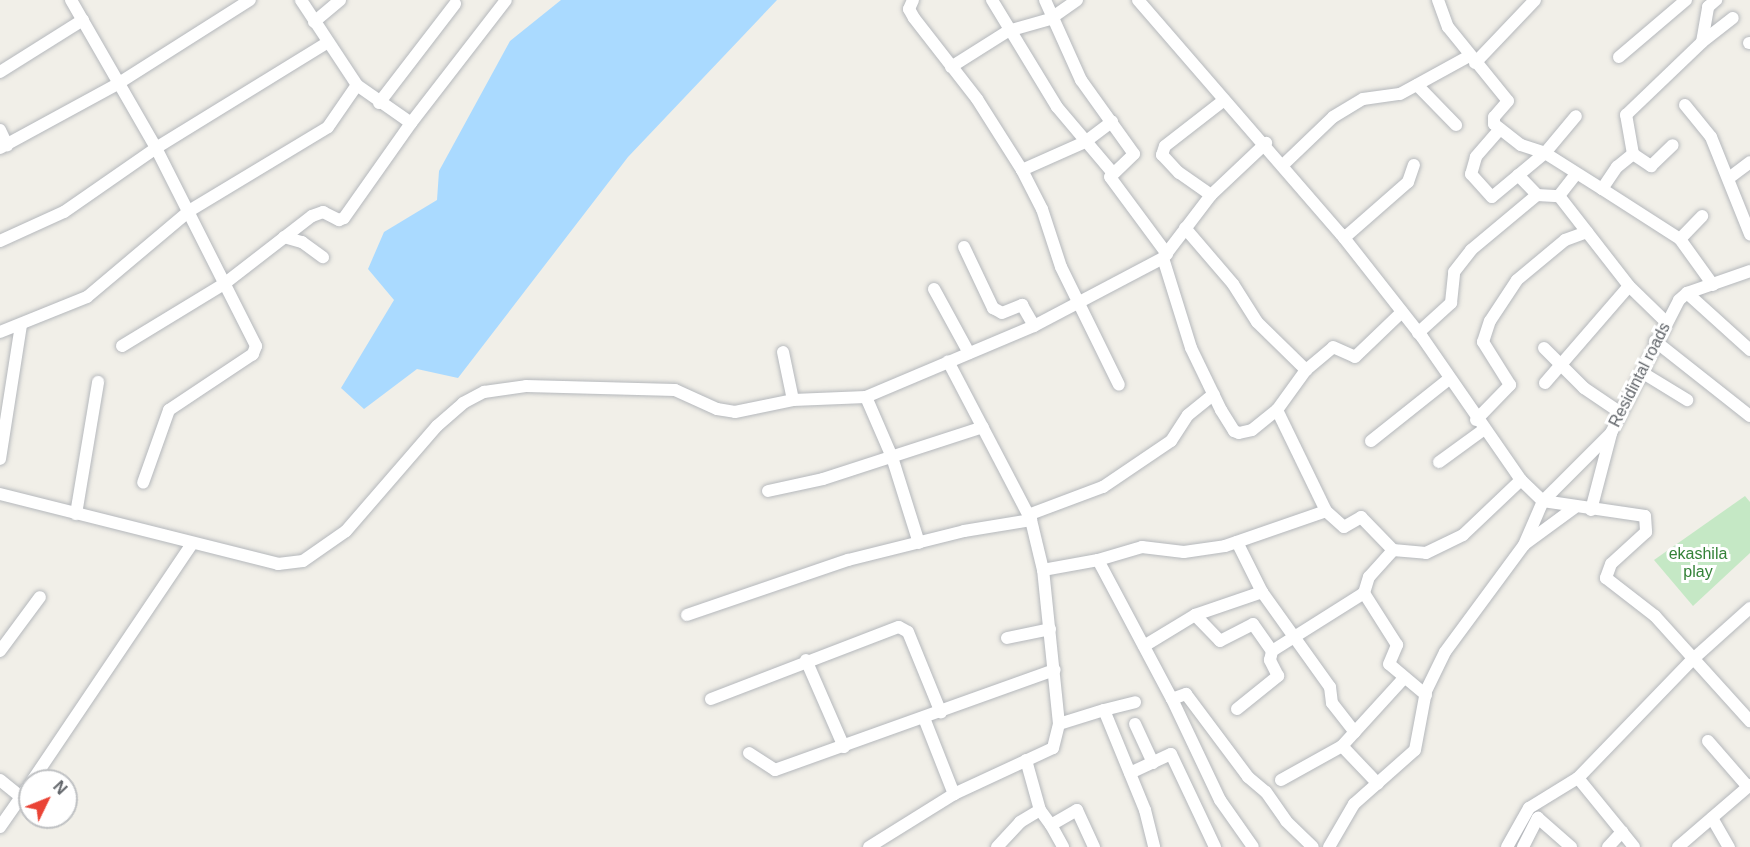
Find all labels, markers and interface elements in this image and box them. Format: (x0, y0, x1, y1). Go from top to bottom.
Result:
street label: Residintal roads (1605, 320, 1675, 430)
park label: ekashila play (1669, 544, 1727, 582)
north arrow (18, 769, 78, 829)
text: N (50, 778, 70, 798)

